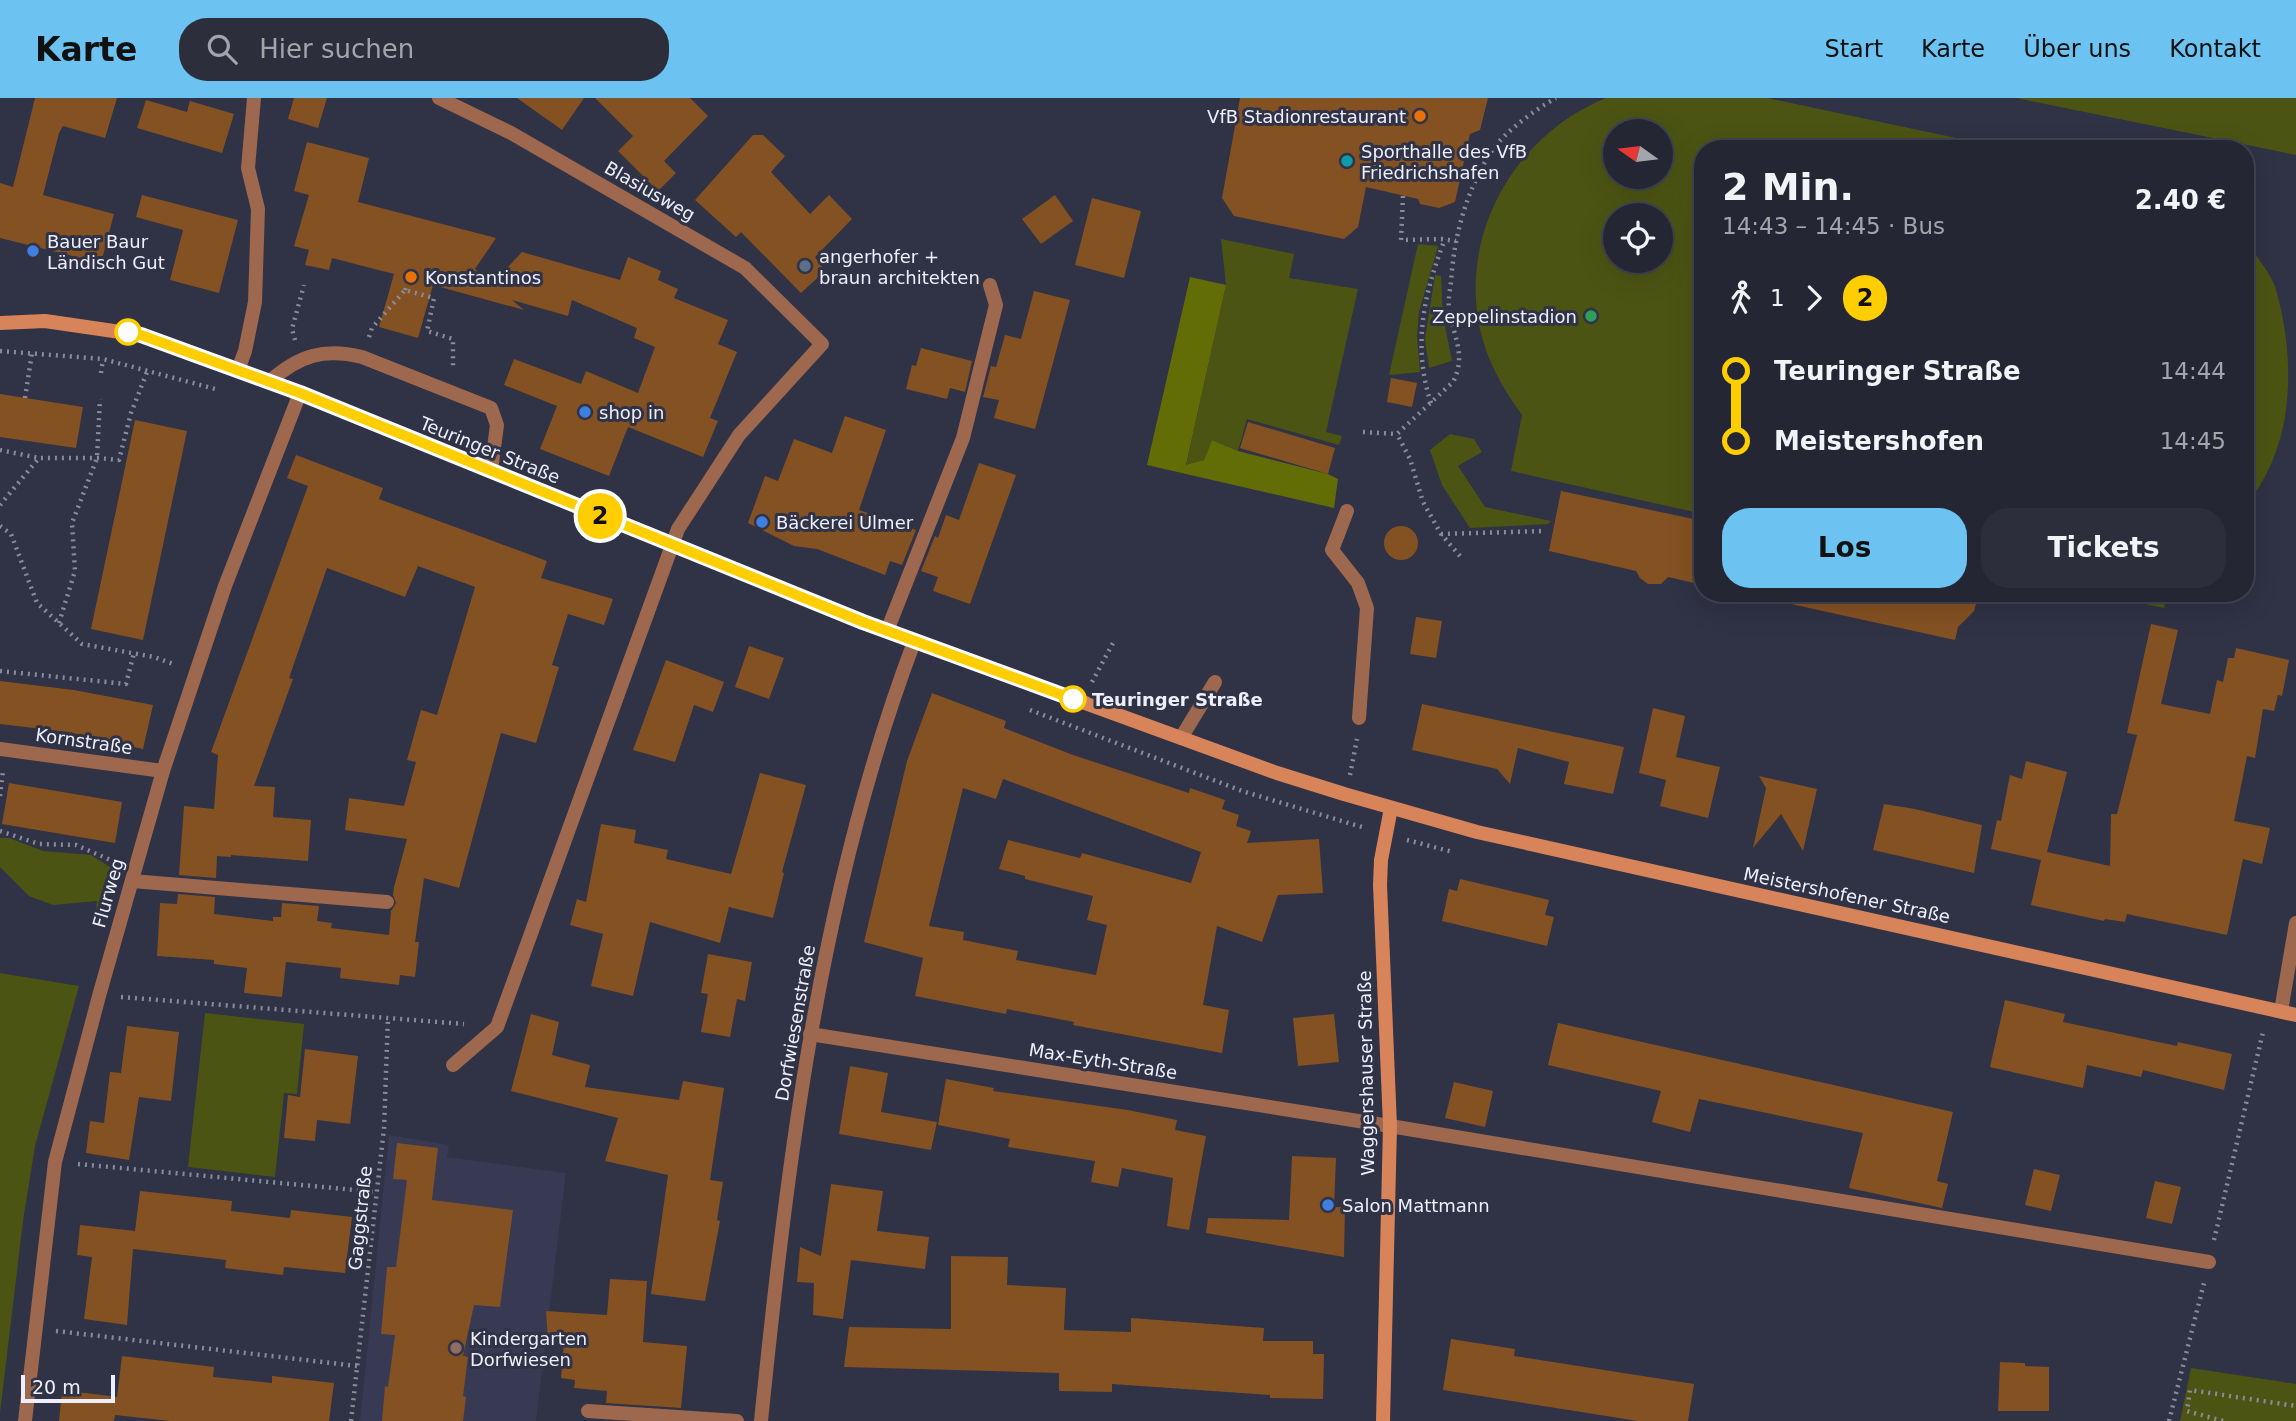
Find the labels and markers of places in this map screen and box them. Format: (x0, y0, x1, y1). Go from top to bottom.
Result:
place label: VfB Stadionrestaurant (1207, 106, 1406, 127)
marker: VfB Stadionrestaurant (1412, 108, 1428, 124)
place label: Sporthalle des VfB Friedrichshafen (1361, 141, 1527, 183)
marker: Sporthalle des VfB Friedrichshafen (1339, 153, 1355, 169)
place label: Bauer Baur Ländisch Gut (47, 231, 165, 273)
marker: Bauer Baur Ländisch Gut (25, 243, 41, 259)
place label: angerhofer + braun architekten (819, 246, 980, 288)
marker: angerhofer + braun architekten (797, 258, 813, 274)
place label: Konstantinos (425, 267, 541, 288)
marker: Konstantinos (403, 269, 419, 285)
place label: Zeppelinstadion (1432, 306, 1577, 327)
marker: Zeppelinstadion (1583, 308, 1599, 324)
unlabelled marker (115, 319, 141, 345)
place label: shop in (599, 402, 664, 423)
marker: shop in (577, 404, 593, 420)
place label: Bäckerei Ulmer (776, 512, 914, 533)
marker: Bäckerei Ulmer (754, 514, 770, 530)
marker: Teuringer Straße (1060, 686, 1086, 712)
place label: Teuringer Straße (1092, 689, 1263, 710)
place label: Salon Mattmann (1342, 1195, 1490, 1216)
marker: Salon Mattmann (1320, 1197, 1336, 1213)
place label: Kindergarten Dorfwiesen (470, 1328, 587, 1370)
marker: Kindergarten Dorfwiesen (448, 1340, 464, 1356)

